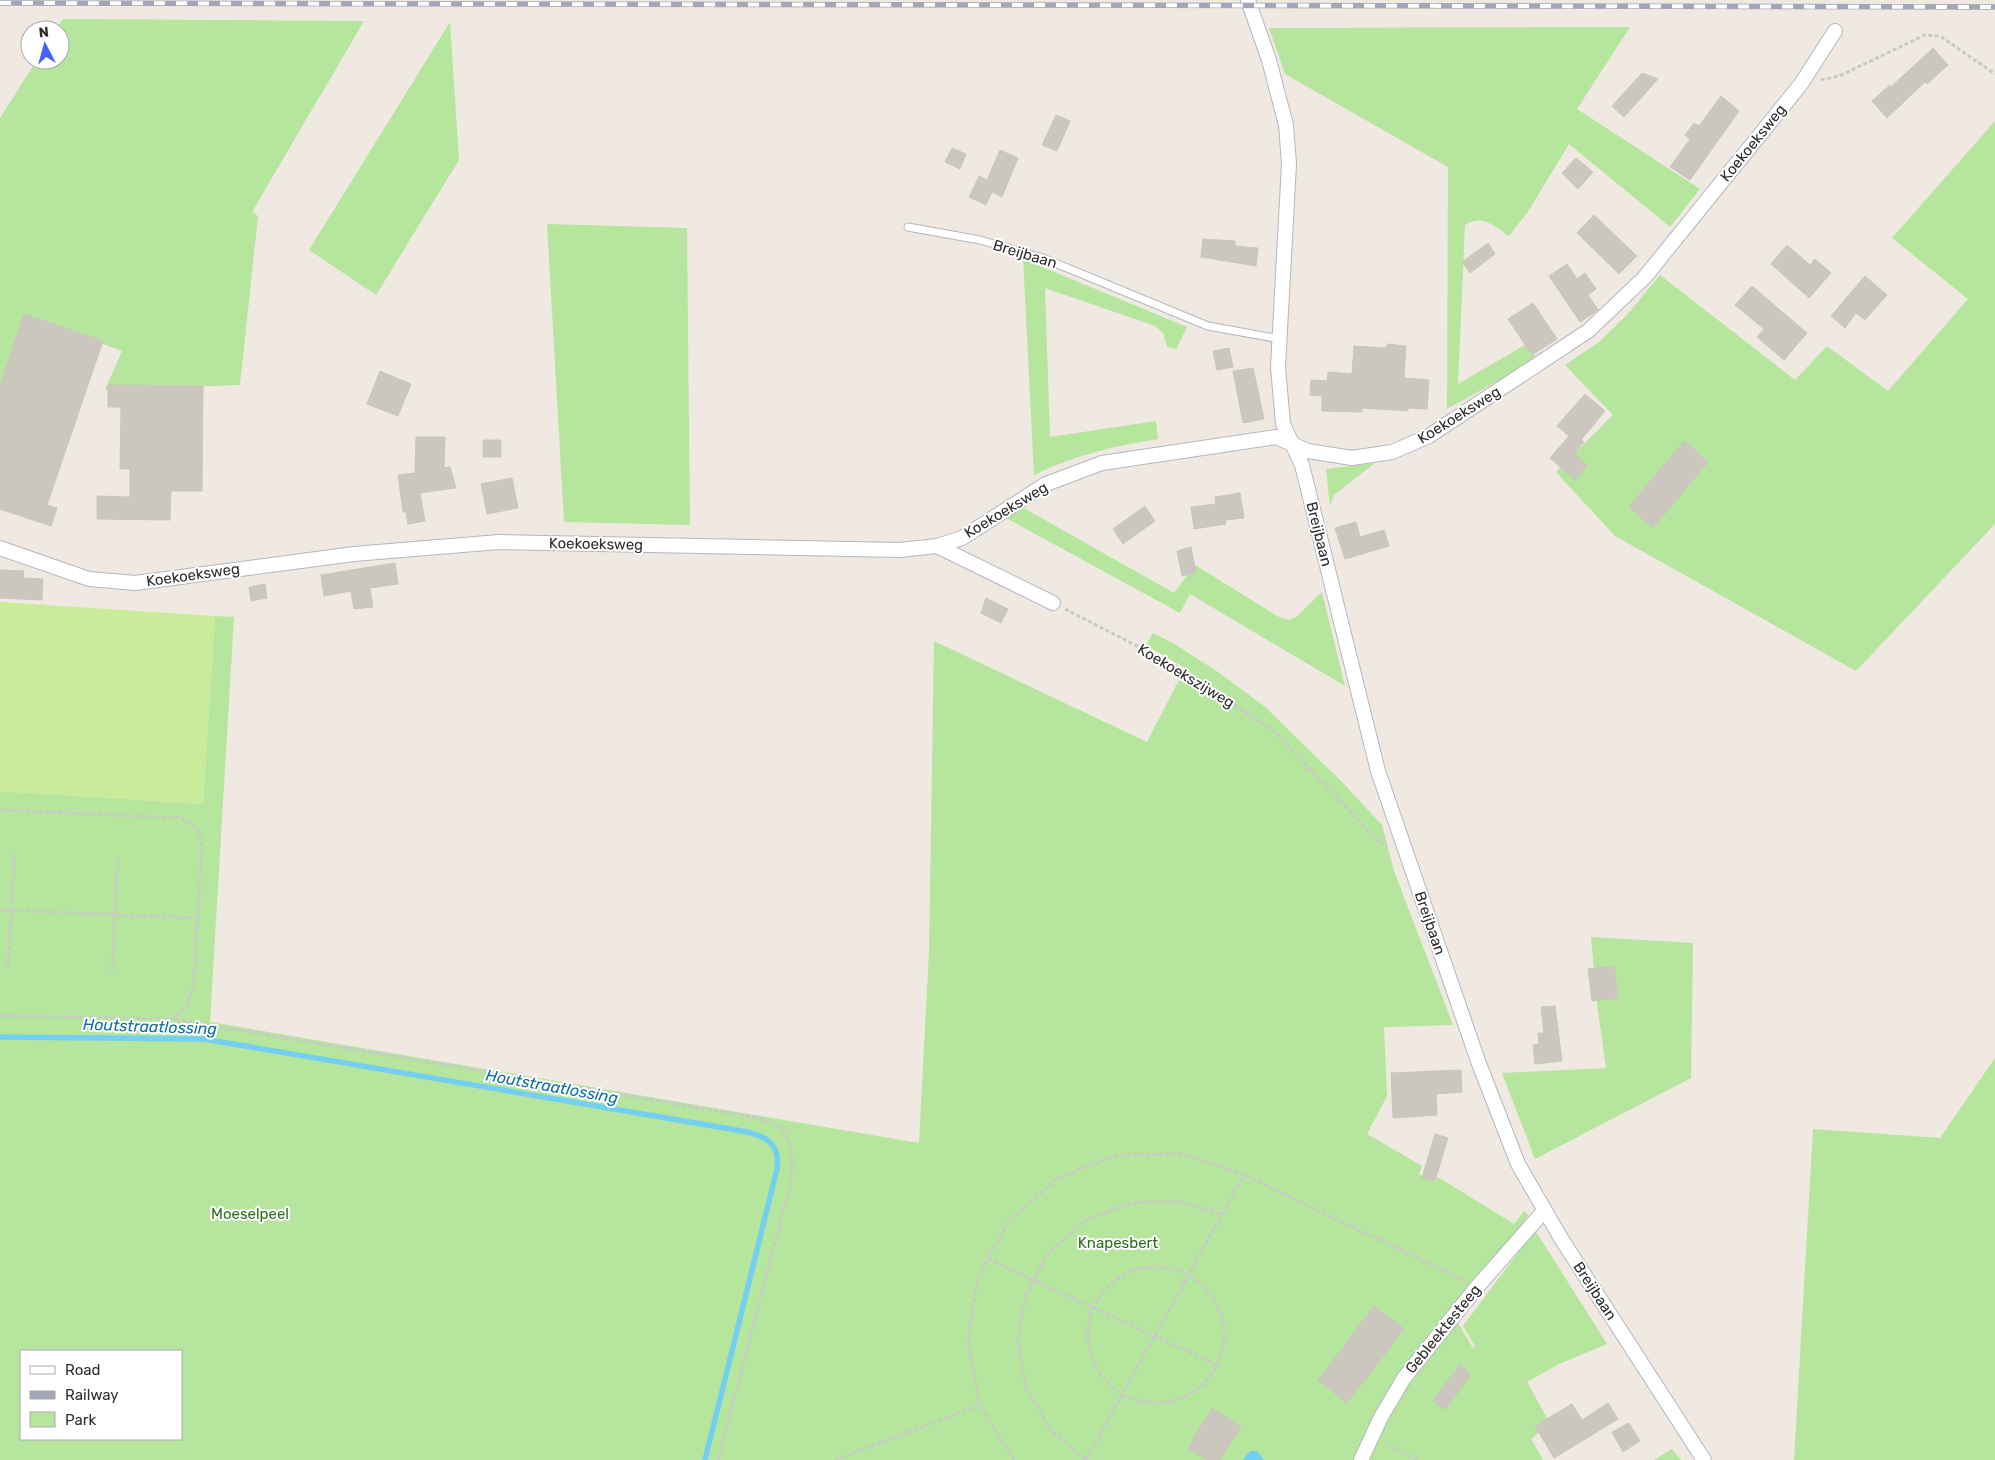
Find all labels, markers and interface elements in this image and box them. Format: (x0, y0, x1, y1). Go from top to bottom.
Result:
north arrow (20, 20, 70, 70)
text: N (38, 24, 50, 42)
street label: Koekoeksweg (1716, 101, 1790, 185)
street label: Breijbaan (991, 236, 1059, 272)
street label: Koekoeksweg (1414, 382, 1504, 448)
street label: Koekoeksweg (961, 478, 1051, 542)
street label: Breijbaan (1302, 500, 1336, 568)
street label: Koekoeksweg (549, 534, 643, 554)
street label: Koekoeksweg (145, 560, 241, 590)
street label: Koekoekszijweg (1134, 640, 1238, 712)
street label: Breijbaan (1411, 889, 1449, 957)
water label: Houtstraatlossing (83, 1015, 218, 1038)
water label: Houtstraatlossing (484, 1065, 620, 1108)
park label: Moeselpeel (211, 1205, 289, 1223)
park label: Knapesbert (1078, 1234, 1158, 1252)
street label: Breijbaan (1569, 1258, 1621, 1324)
street label: Gebleektesteeg (1402, 1281, 1484, 1377)
legend (20, 1350, 182, 1440)
text: Road (65, 1361, 101, 1379)
text: Railway (65, 1386, 119, 1404)
text: Park (65, 1411, 96, 1429)

